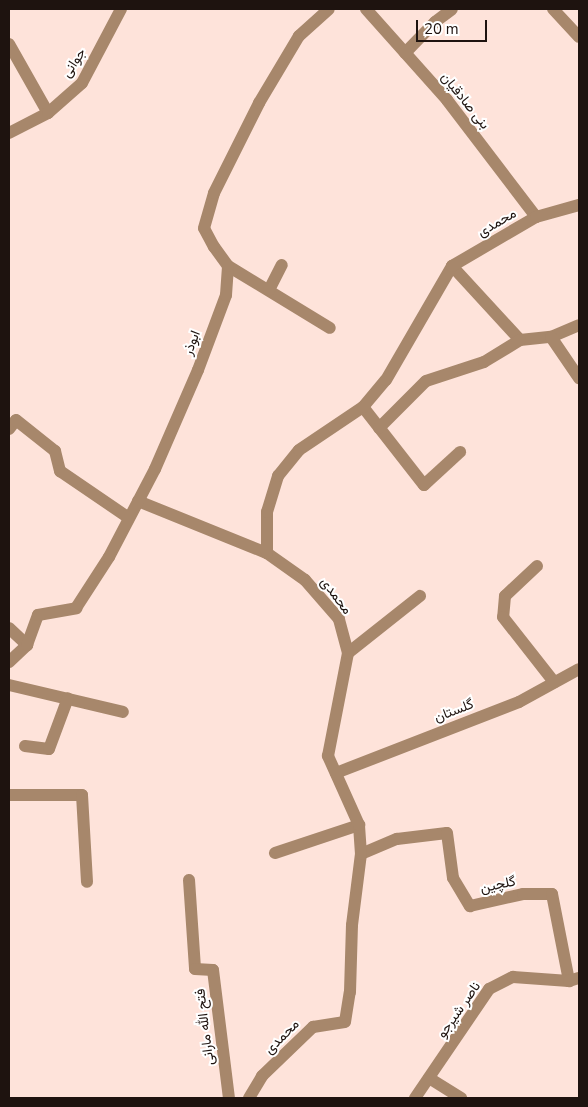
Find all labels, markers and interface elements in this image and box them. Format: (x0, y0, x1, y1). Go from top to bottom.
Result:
scale bar (418, 10, 489, 42)
text: 20 m (424, 19, 459, 39)
street label: جوانی (58, 45, 90, 81)
street label: بنی صادقیان (437, 69, 493, 133)
street label: محمدی (474, 205, 520, 241)
street label: ابوذر (180, 328, 204, 358)
street label: محمدی (317, 574, 355, 618)
street label: گلستان (432, 696, 476, 726)
street label: گلچین (479, 873, 517, 897)
street label: ناصر شیرجو (434, 979, 484, 1041)
street label: فتح الله مارانی (192, 988, 218, 1066)
street label: محمدی (261, 1016, 303, 1058)

